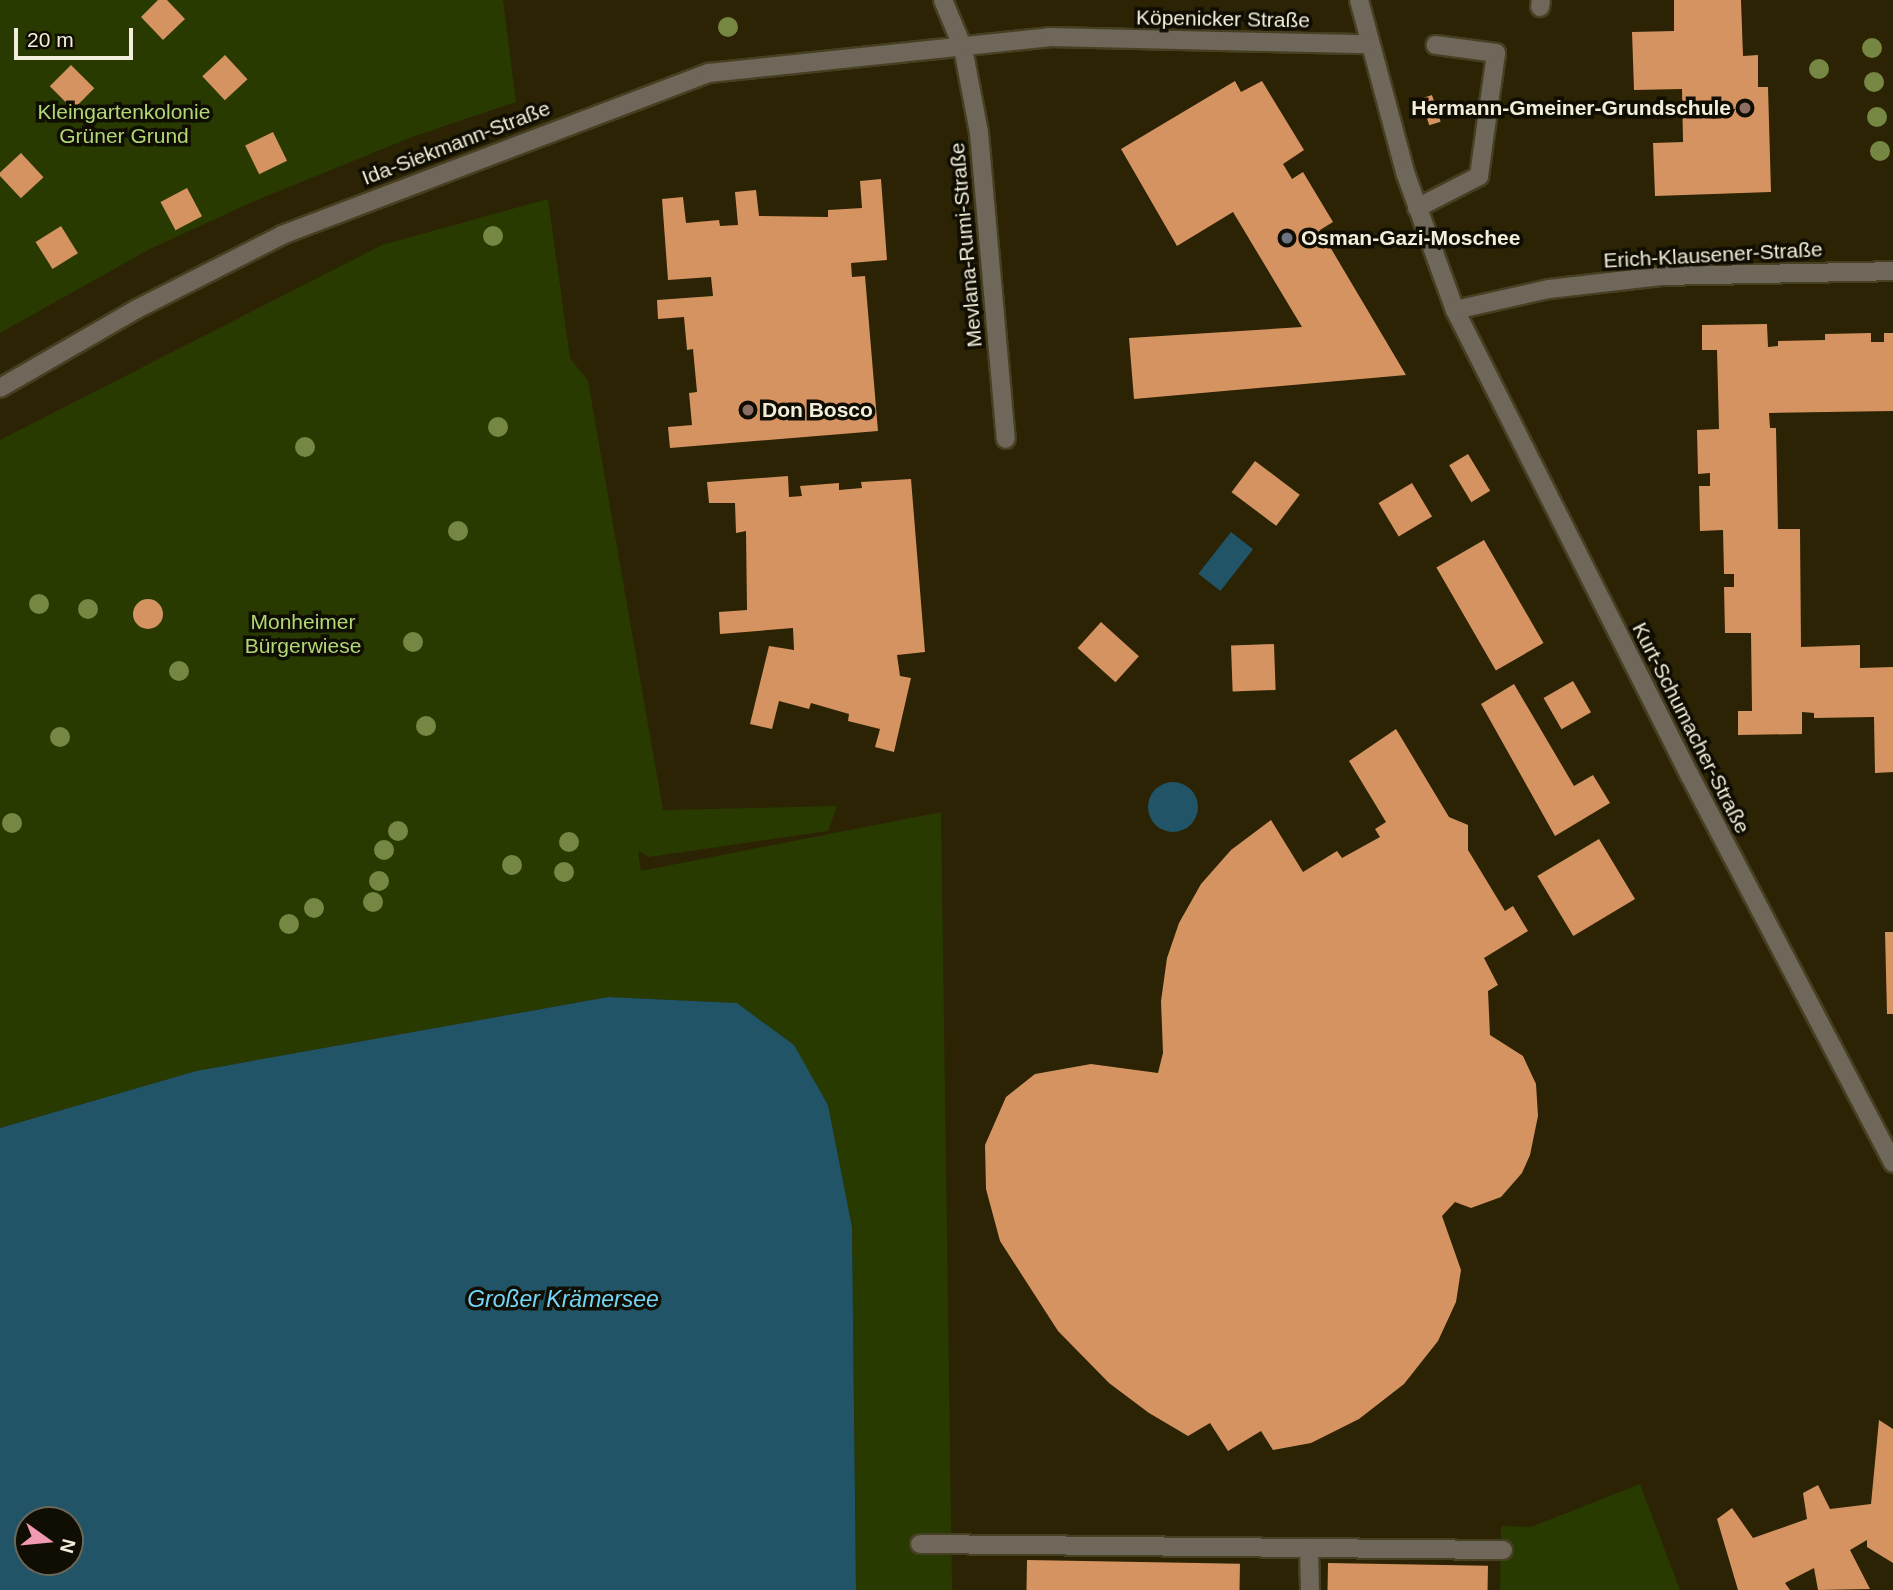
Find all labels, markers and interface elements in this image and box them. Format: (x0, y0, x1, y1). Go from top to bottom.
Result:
street label: Köpenicker Straße (1136, 5, 1310, 33)
scale bar (18, 14, 136, 58)
text: 20 m (27, 28, 74, 51)
street label: Ida-Siekmann-Straße (358, 95, 554, 191)
place label: Hermann-Gmeiner-Grundschule (1411, 95, 1731, 121)
park label: Kleingartenkolonie Grüner Grund (38, 99, 210, 149)
marker: Hermann-Gmeiner-Grundschule (1737, 100, 1753, 116)
street label: Mevlana-Rumi-Straße (944, 142, 988, 348)
place label: Osman-Gazi-Moschee (1301, 225, 1520, 251)
marker: Osman-Gazi-Moschee (1279, 230, 1295, 246)
street label: Erich-Klausener-Straße (1603, 237, 1823, 273)
place label: Don Bosco (762, 397, 873, 423)
marker: Don Bosco (740, 402, 756, 418)
park label: Monheimer Bürgerwiese (245, 609, 361, 659)
street label: Kurt-Schumacher-Straße (1627, 618, 1755, 838)
water label: Großer Krämersee (467, 1285, 659, 1313)
north arrow (14, 1506, 84, 1576)
text: N (56, 1537, 80, 1555)

